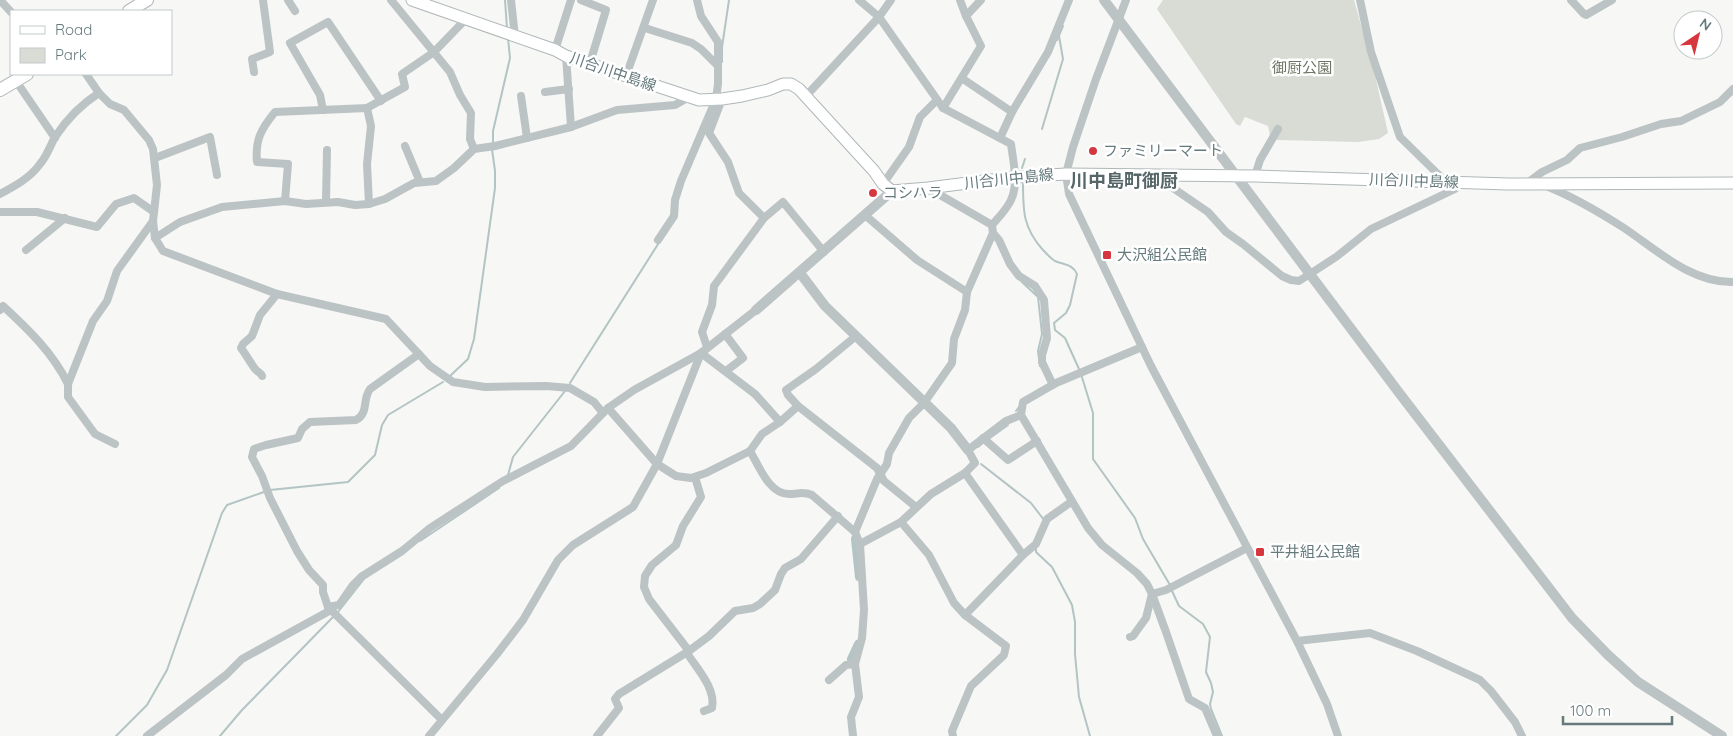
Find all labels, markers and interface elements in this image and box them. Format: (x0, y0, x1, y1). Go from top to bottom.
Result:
legend (10, 10, 172, 75)
north arrow (1673, 10, 1723, 60)
text: N (1696, 14, 1715, 35)
text: Road (55, 20, 92, 39)
text: Park (55, 45, 87, 64)
street label: 川合川中島線 (568, 48, 659, 95)
park label: 御厨公園 (1272, 58, 1332, 77)
place label: ファミリーマート (1103, 141, 1223, 160)
marker: ファミリーマート (1087, 145, 1099, 157)
street label: 川合川中島線 (963, 164, 1055, 193)
district label: 川中島町御厨 (1070, 169, 1178, 192)
street label: 川合川中島線 (1369, 169, 1459, 192)
place label: コシハラ (883, 183, 943, 202)
marker: コシハラ (867, 187, 879, 199)
place label: 大沢組公民館 (1117, 245, 1207, 264)
marker: 大沢組公民館 (1101, 249, 1113, 261)
place label: 平井組公民館 (1270, 542, 1360, 561)
marker: 平井組公民館 (1254, 546, 1266, 558)
scale bar (1563, 694, 1672, 726)
text: 100 m (1570, 701, 1611, 720)

